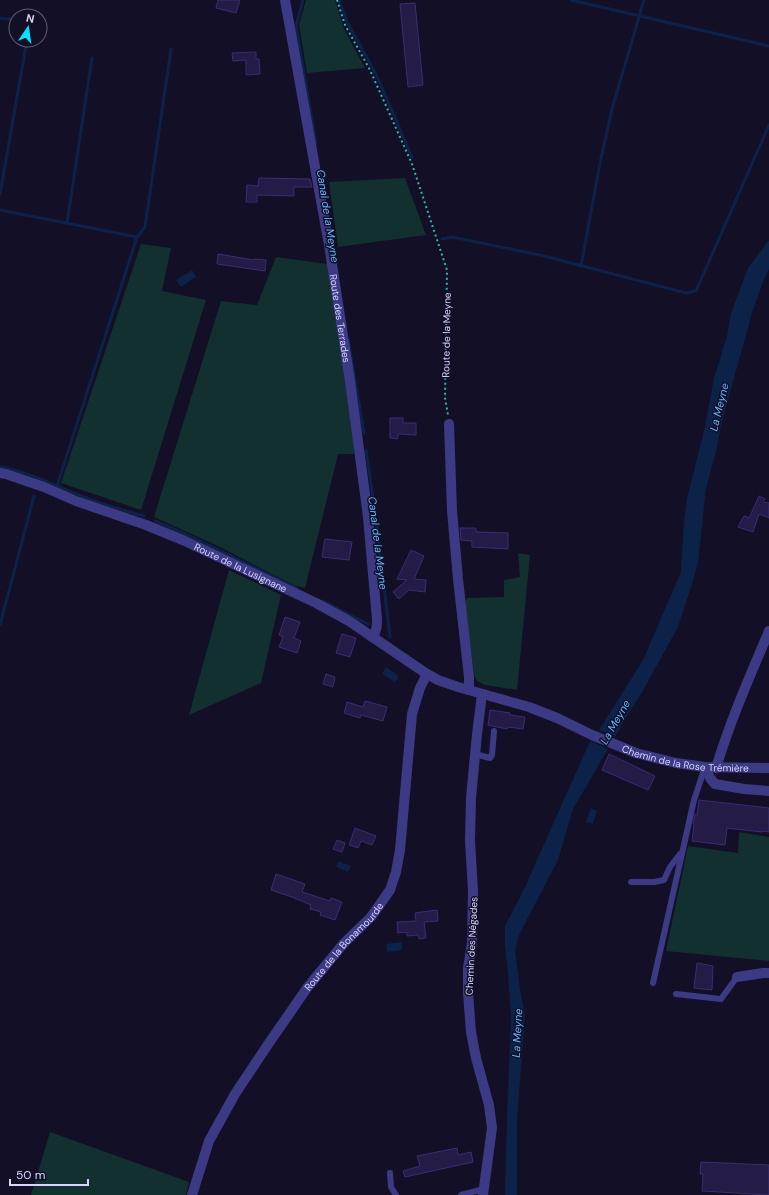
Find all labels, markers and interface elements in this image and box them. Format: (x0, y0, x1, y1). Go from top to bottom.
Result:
north arrow (8, 8, 48, 48)
text: N (25, 11, 36, 26)
water label: Canal de la Meyne (314, 169, 342, 263)
street label: Route des Terrades (327, 273, 353, 363)
street label: Route de la Meyne (439, 292, 454, 378)
water label: La Meyne (706, 382, 732, 432)
water label: Canal de la Meyne (365, 496, 391, 590)
street label: Route de la Lusignane (192, 540, 289, 595)
water label: La Meyne (597, 697, 633, 747)
street label: Chemin de la Rose Trémière (620, 742, 749, 775)
street label: Chemin des Négades (462, 897, 481, 996)
street label: Route de la Bonamourde (302, 900, 386, 993)
water label: La Meyne (509, 1008, 525, 1058)
scale bar (10, 1161, 88, 1187)
text: 50 m (16, 1167, 45, 1183)

